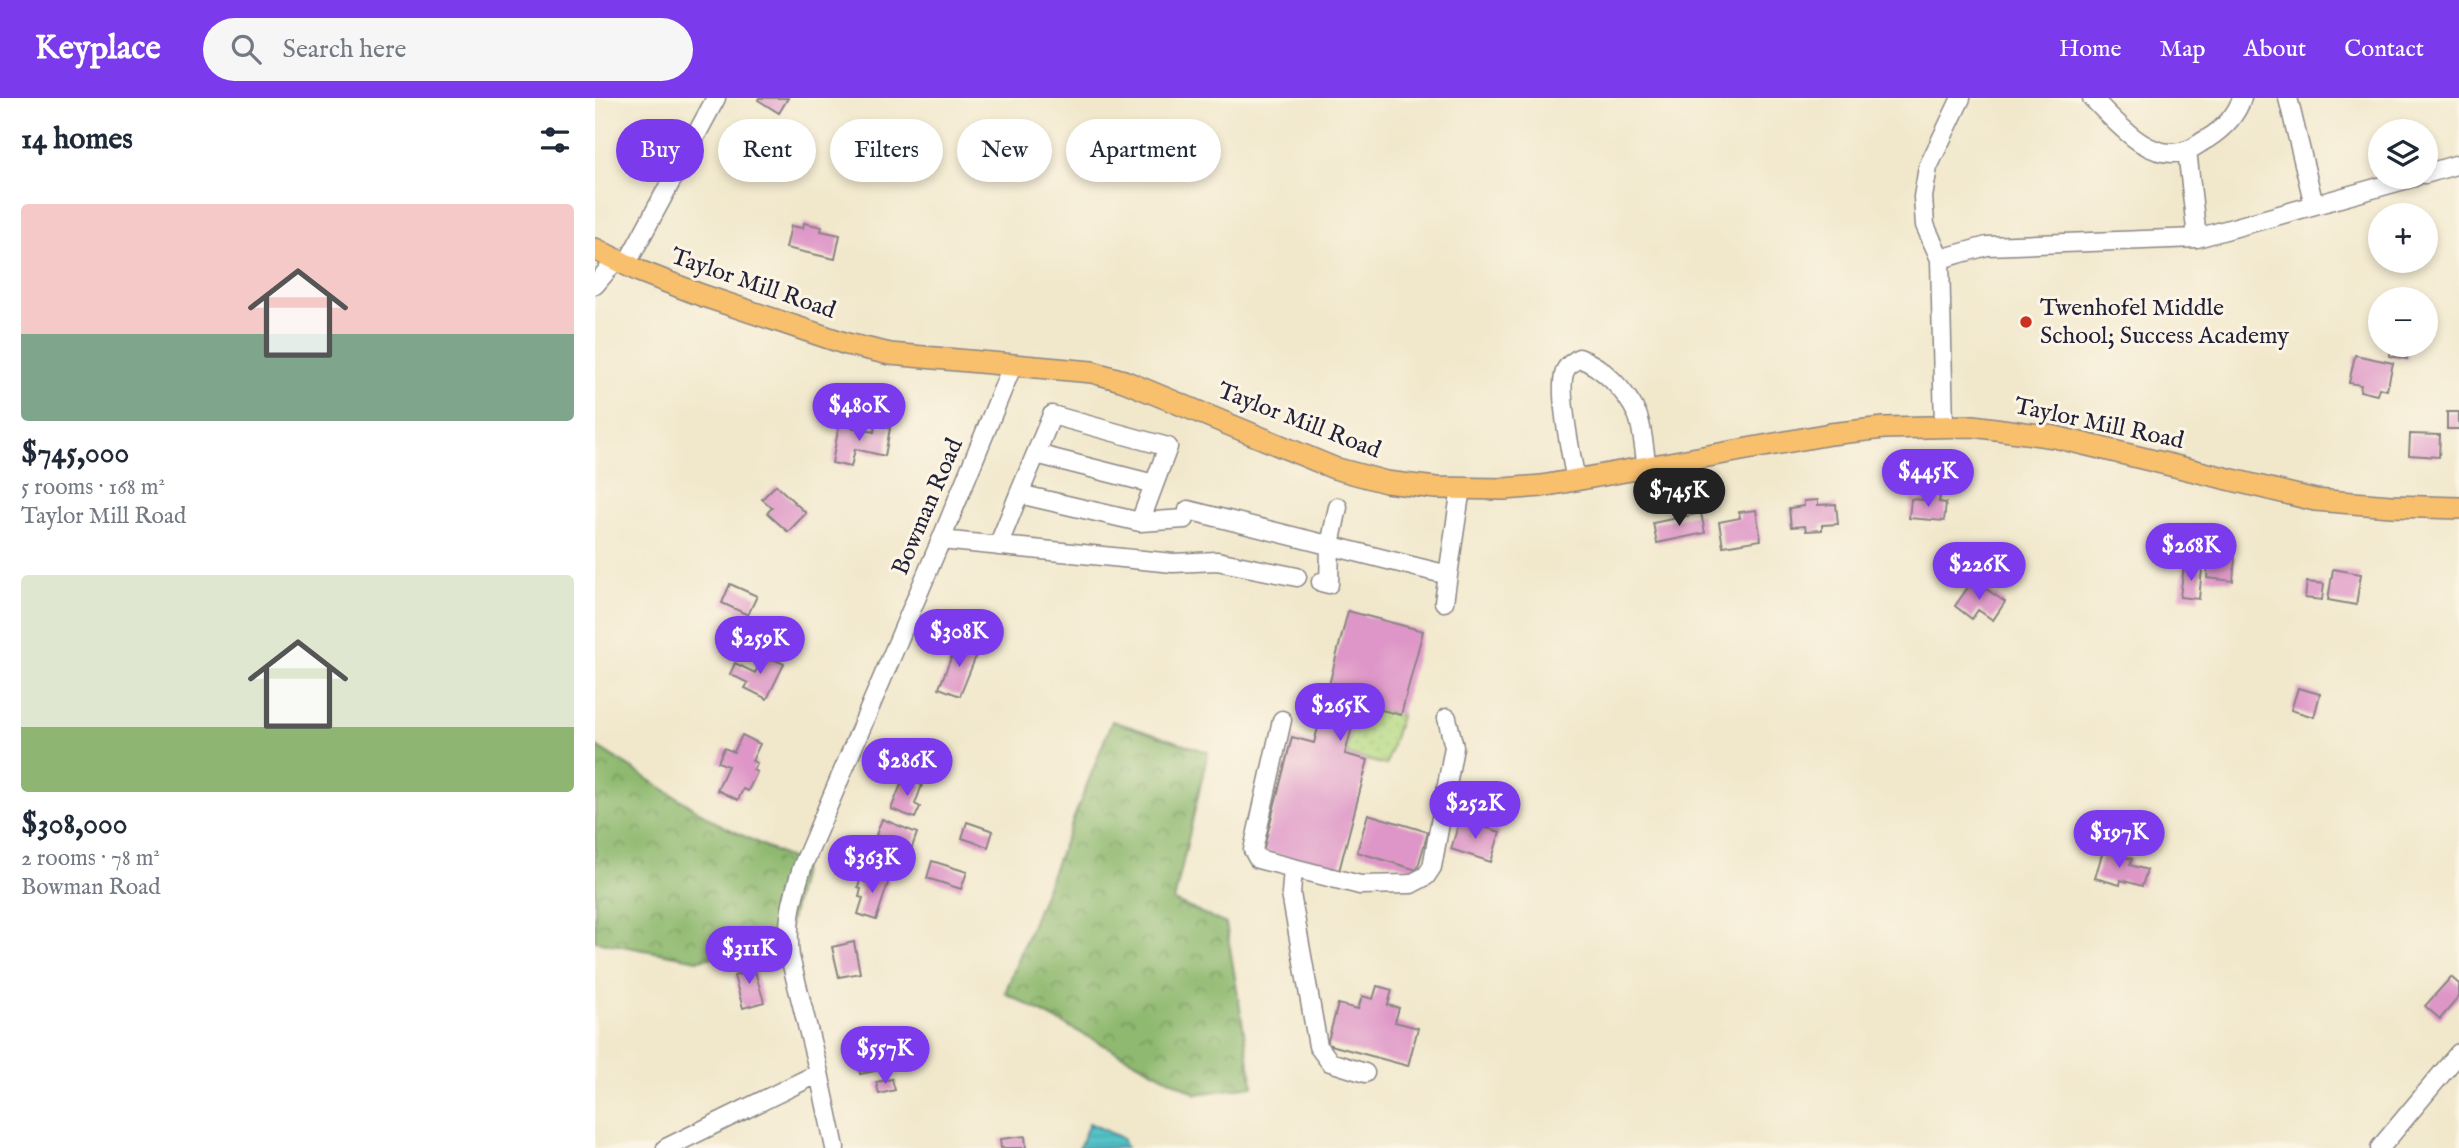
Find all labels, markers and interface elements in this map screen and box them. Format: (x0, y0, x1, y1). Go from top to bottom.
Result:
search box (203, 18, 693, 81)
text: Keyplace (35, 28, 161, 70)
icon: search (227, 30, 265, 68)
text: Search here (283, 33, 407, 66)
text: Home (2059, 34, 2122, 65)
text: Map (2160, 34, 2206, 65)
text: About (2244, 34, 2306, 65)
text: Contact (2344, 34, 2424, 65)
chip: Buy (616, 119, 704, 182)
chip: Rent (718, 119, 816, 182)
chip: Filters (830, 119, 943, 182)
chip: New (957, 119, 1052, 182)
chip: Apartment (1066, 119, 1221, 182)
map controls (2368, 119, 2438, 357)
button: layers (2368, 119, 2438, 189)
text: 14 homes (21, 121, 133, 159)
icon: filters (536, 121, 574, 159)
button: + (2368, 203, 2438, 273)
street label: Taylor Mill Road (666, 241, 840, 327)
icon: home (235, 250, 361, 376)
button: − (2368, 287, 2438, 357)
place label: Twenhofel Middle School; Success Academy (2040, 293, 2289, 352)
marker: Twenhofel Middle School; Success Academy (2018, 314, 2034, 330)
street label: Taylor Mill Road (1213, 376, 1385, 466)
pin: $480K (810, 384, 908, 443)
text: $480K (829, 391, 889, 420)
street label: Taylor Mill Road (2011, 391, 2187, 457)
street label: Bowman Road (885, 434, 971, 580)
text: $745,000 (21, 435, 129, 473)
pin: $445K (1879, 450, 1977, 509)
text: $445K (1898, 457, 1958, 486)
pin: $745K (1630, 468, 1728, 528)
text: 5 rooms · 168 m² (21, 473, 165, 502)
text: $745K (1649, 476, 1709, 505)
text: Taylor Mill Road (21, 502, 186, 531)
pin: $268K (2142, 524, 2240, 583)
text: $268K (2162, 531, 2220, 560)
pin: $226K (1930, 542, 2028, 602)
text: $226K (1949, 550, 2009, 579)
pin: $308K (910, 610, 1008, 669)
pin: $259K (711, 616, 809, 676)
text: $308K (930, 617, 988, 646)
icon: home (235, 621, 361, 747)
text: $259K (731, 624, 789, 653)
pin: $265K (1291, 684, 1389, 743)
text: $265K (1311, 691, 1369, 720)
pin: $286K (858, 738, 956, 798)
text: $286K (878, 746, 936, 775)
pin: $252K (1426, 782, 1524, 841)
text: $252K (1445, 789, 1505, 818)
text: $308,000 (21, 806, 128, 844)
pin: $197K (2070, 810, 2168, 870)
text: $197K (2090, 818, 2148, 847)
pin: $363K (823, 836, 921, 895)
text: $363K (844, 843, 900, 872)
text: 2 rooms · 78 m² (21, 844, 160, 873)
text: Bowman Road (21, 873, 160, 902)
pin: $311K (700, 926, 798, 986)
text: $311K (721, 934, 777, 963)
pin: $557K (836, 1026, 934, 1086)
text: $557K (857, 1034, 913, 1063)

